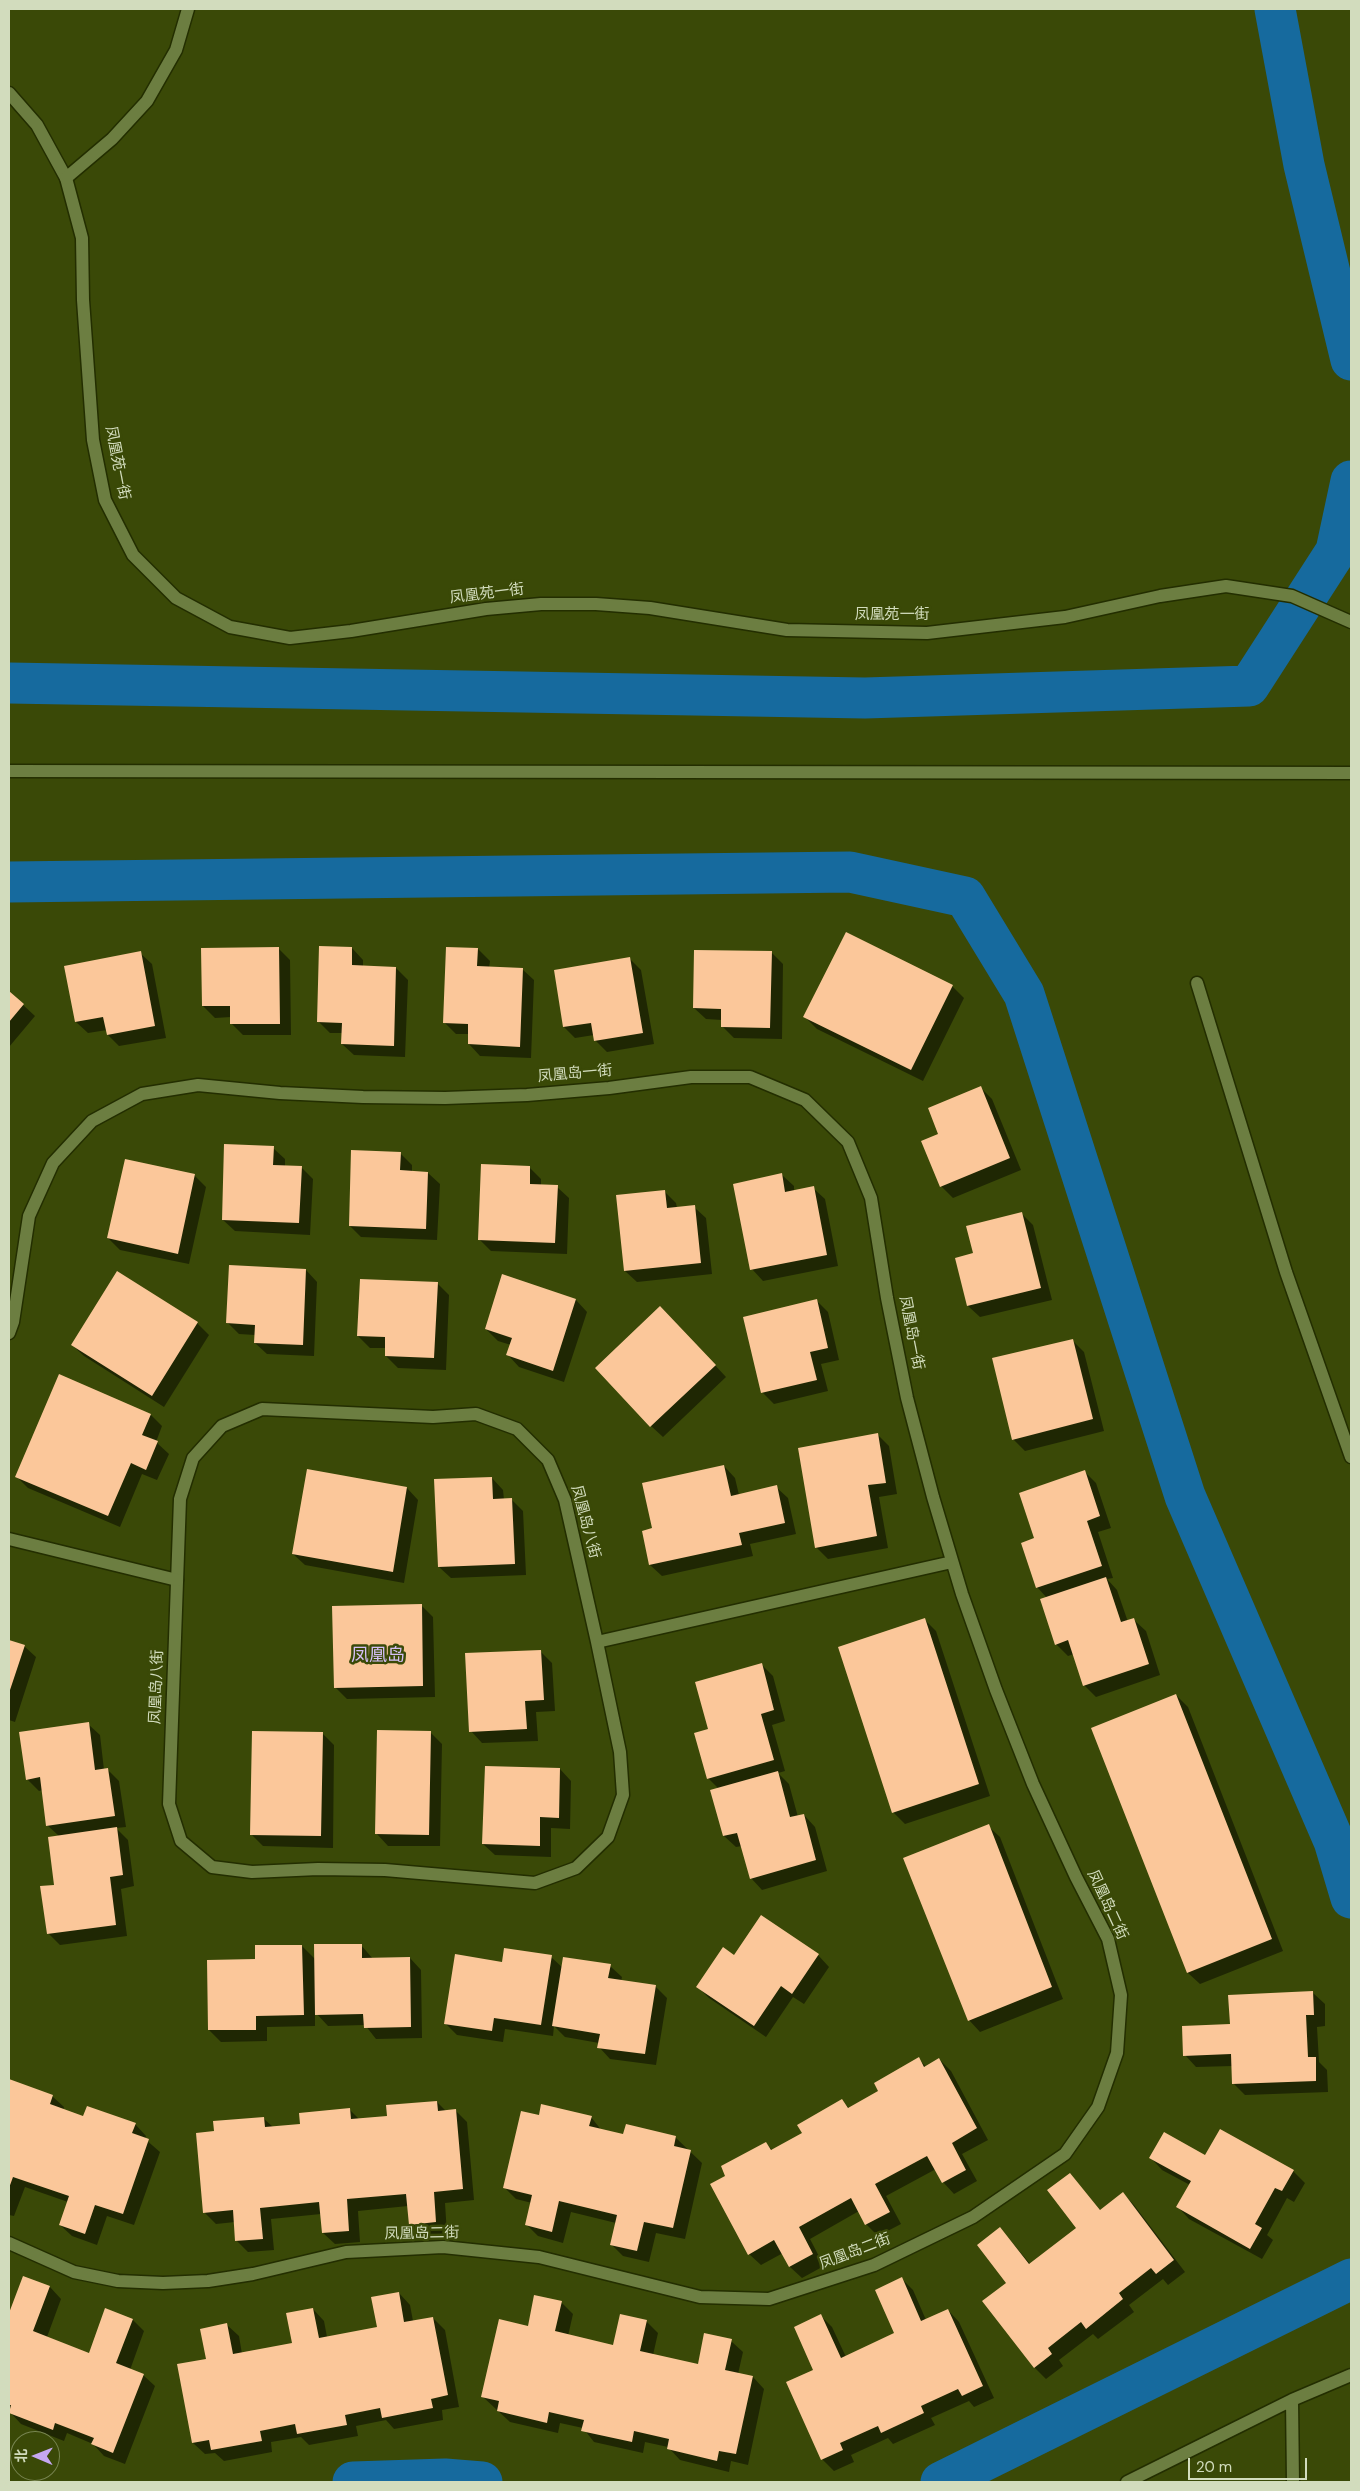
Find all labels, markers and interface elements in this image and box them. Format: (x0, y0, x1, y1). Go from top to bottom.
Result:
street label: 凤凰苑一街 (101, 424, 133, 502)
street label: 凤凰苑一街 (449, 580, 525, 608)
street label: 凤凰苑一街 (855, 606, 929, 624)
street label: 凤凰岛一街 (537, 1062, 613, 1086)
street label: 凤凰岛一街 (895, 1294, 927, 1372)
street label: 凤凰岛八街 (567, 1483, 603, 1561)
district label: 凤凰岛 (351, 1645, 405, 1667)
street label: 凤凰岛八街 (147, 1649, 167, 1725)
street label: 凤凰岛二街 (1083, 1867, 1131, 1943)
street label: 凤凰岛二街 (384, 2224, 460, 2244)
street label: 凤凰岛二街 (817, 2230, 893, 2274)
north arrow (10, 2431, 60, 2481)
scale bar (1190, 2448, 1309, 2480)
text: 北 (12, 2449, 30, 2463)
text: 20 m (1196, 2457, 1232, 2477)

